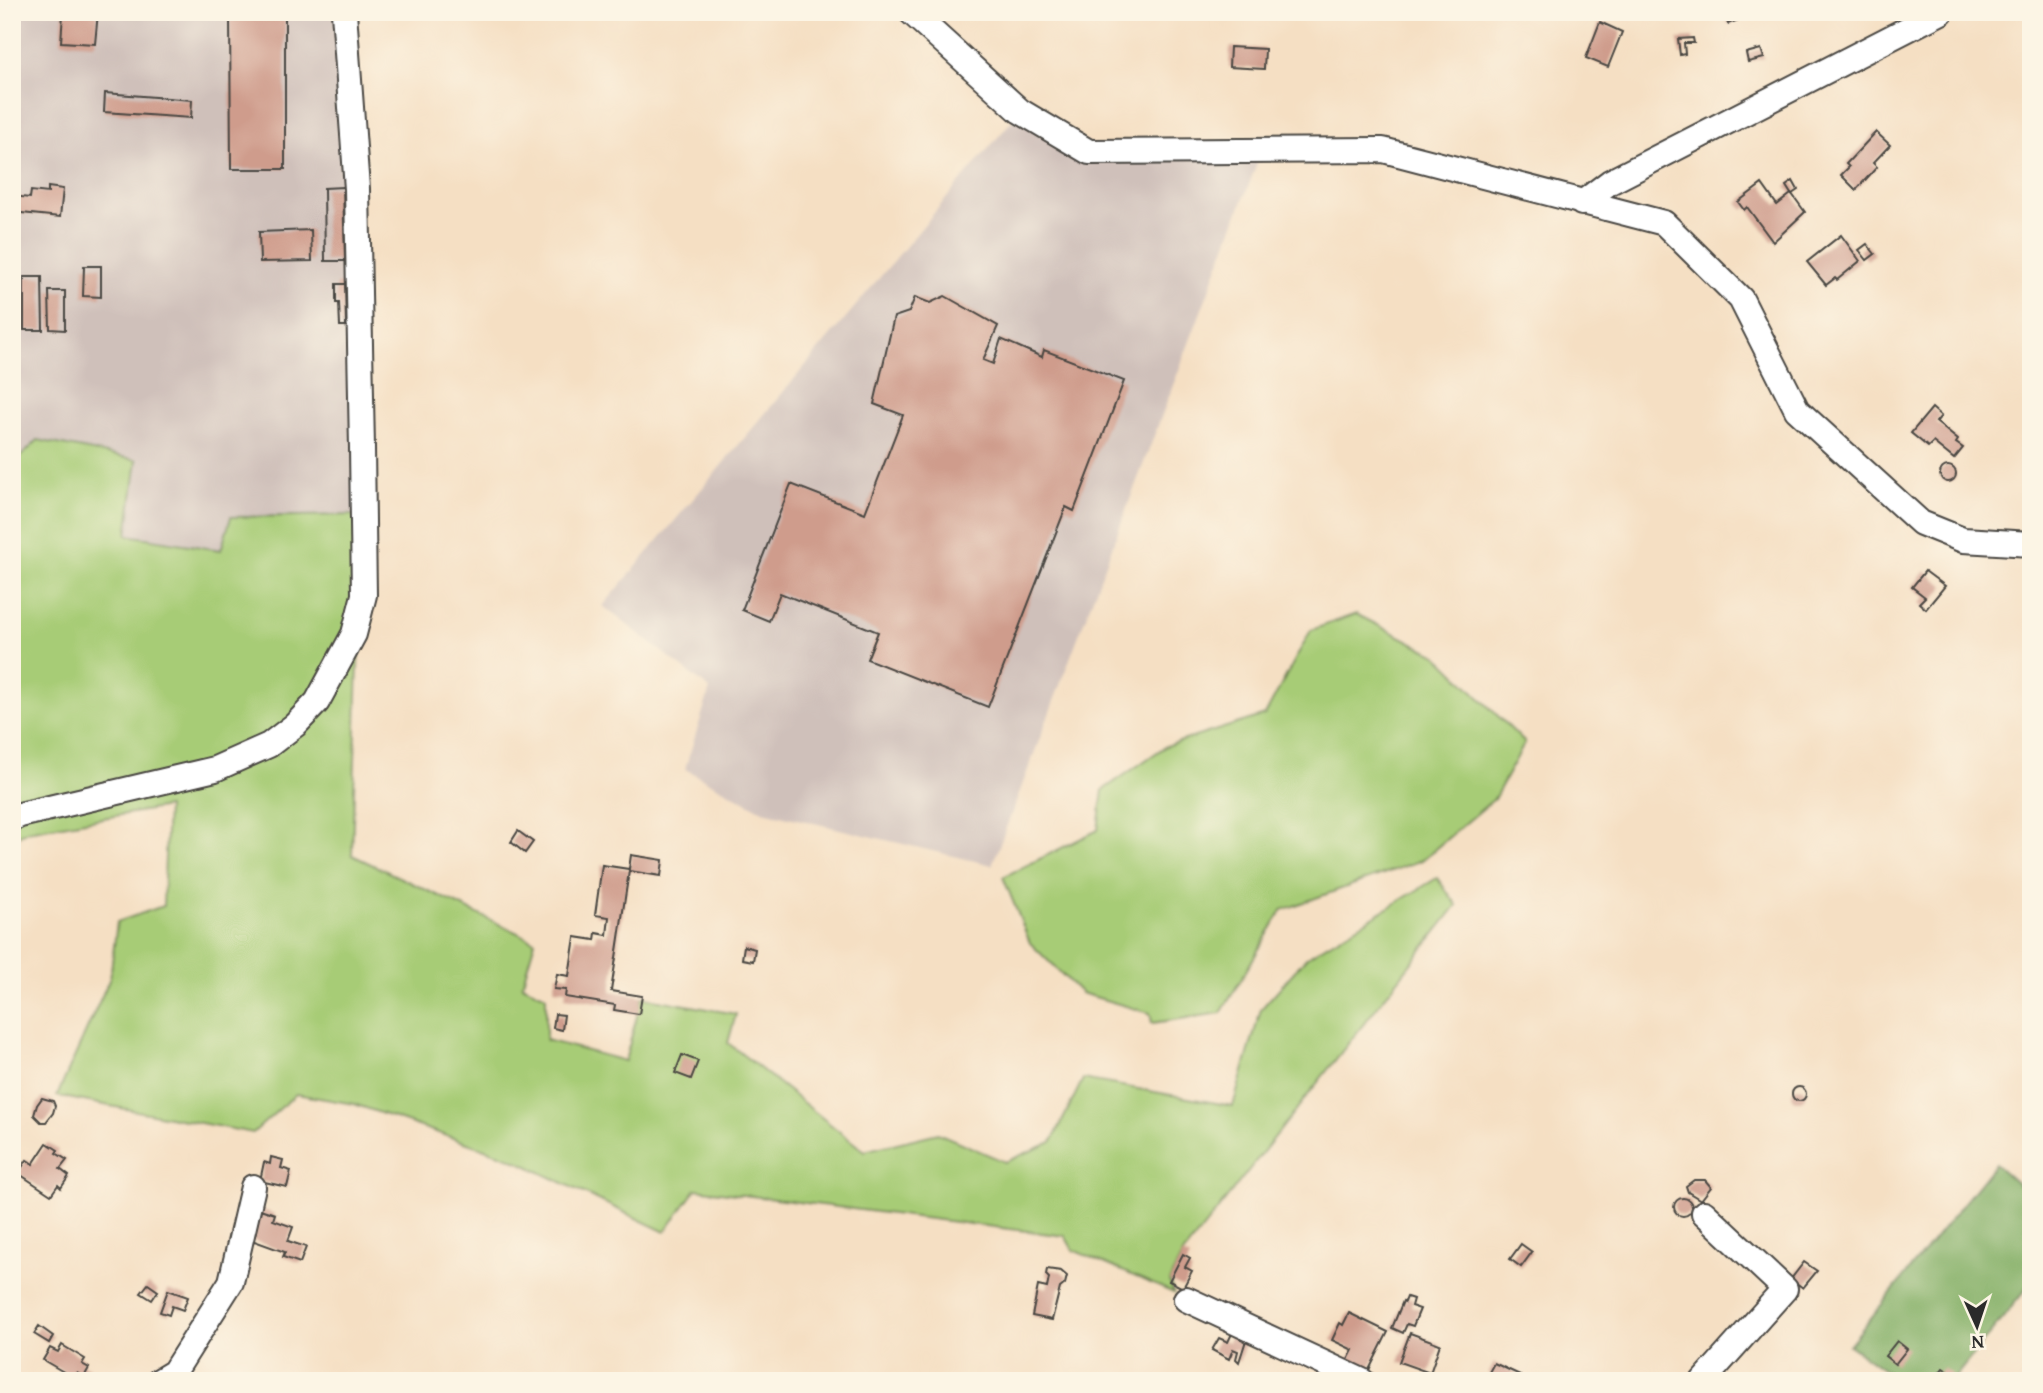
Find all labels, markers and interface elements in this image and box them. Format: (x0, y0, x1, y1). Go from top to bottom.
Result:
north arrow (1941, 1292, 2011, 1362)
text: N (1971, 1329, 1985, 1357)

